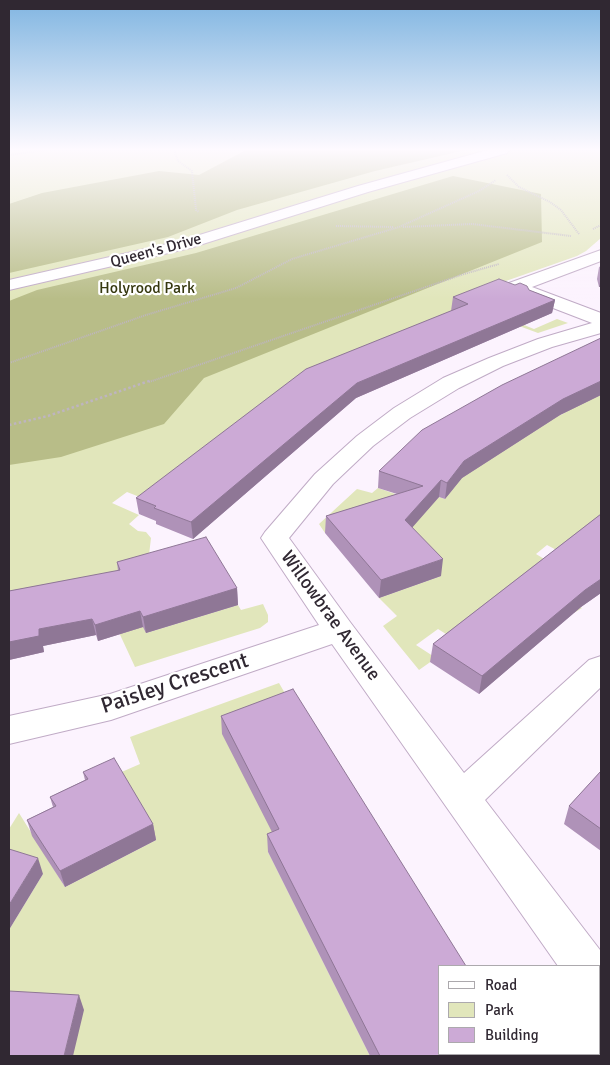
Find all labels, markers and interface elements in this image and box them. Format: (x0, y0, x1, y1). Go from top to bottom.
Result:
street label: Queen's Drive (108, 230, 204, 272)
park label: Holyrood Park (99, 279, 195, 299)
street label: Willowbrae Avenue (275, 547, 385, 685)
street label: Paisley Crescent (98, 648, 252, 720)
legend (438, 965, 600, 1055)
text: Road (485, 976, 517, 994)
text: Park (485, 1001, 514, 1019)
text: Building (485, 1026, 539, 1044)

